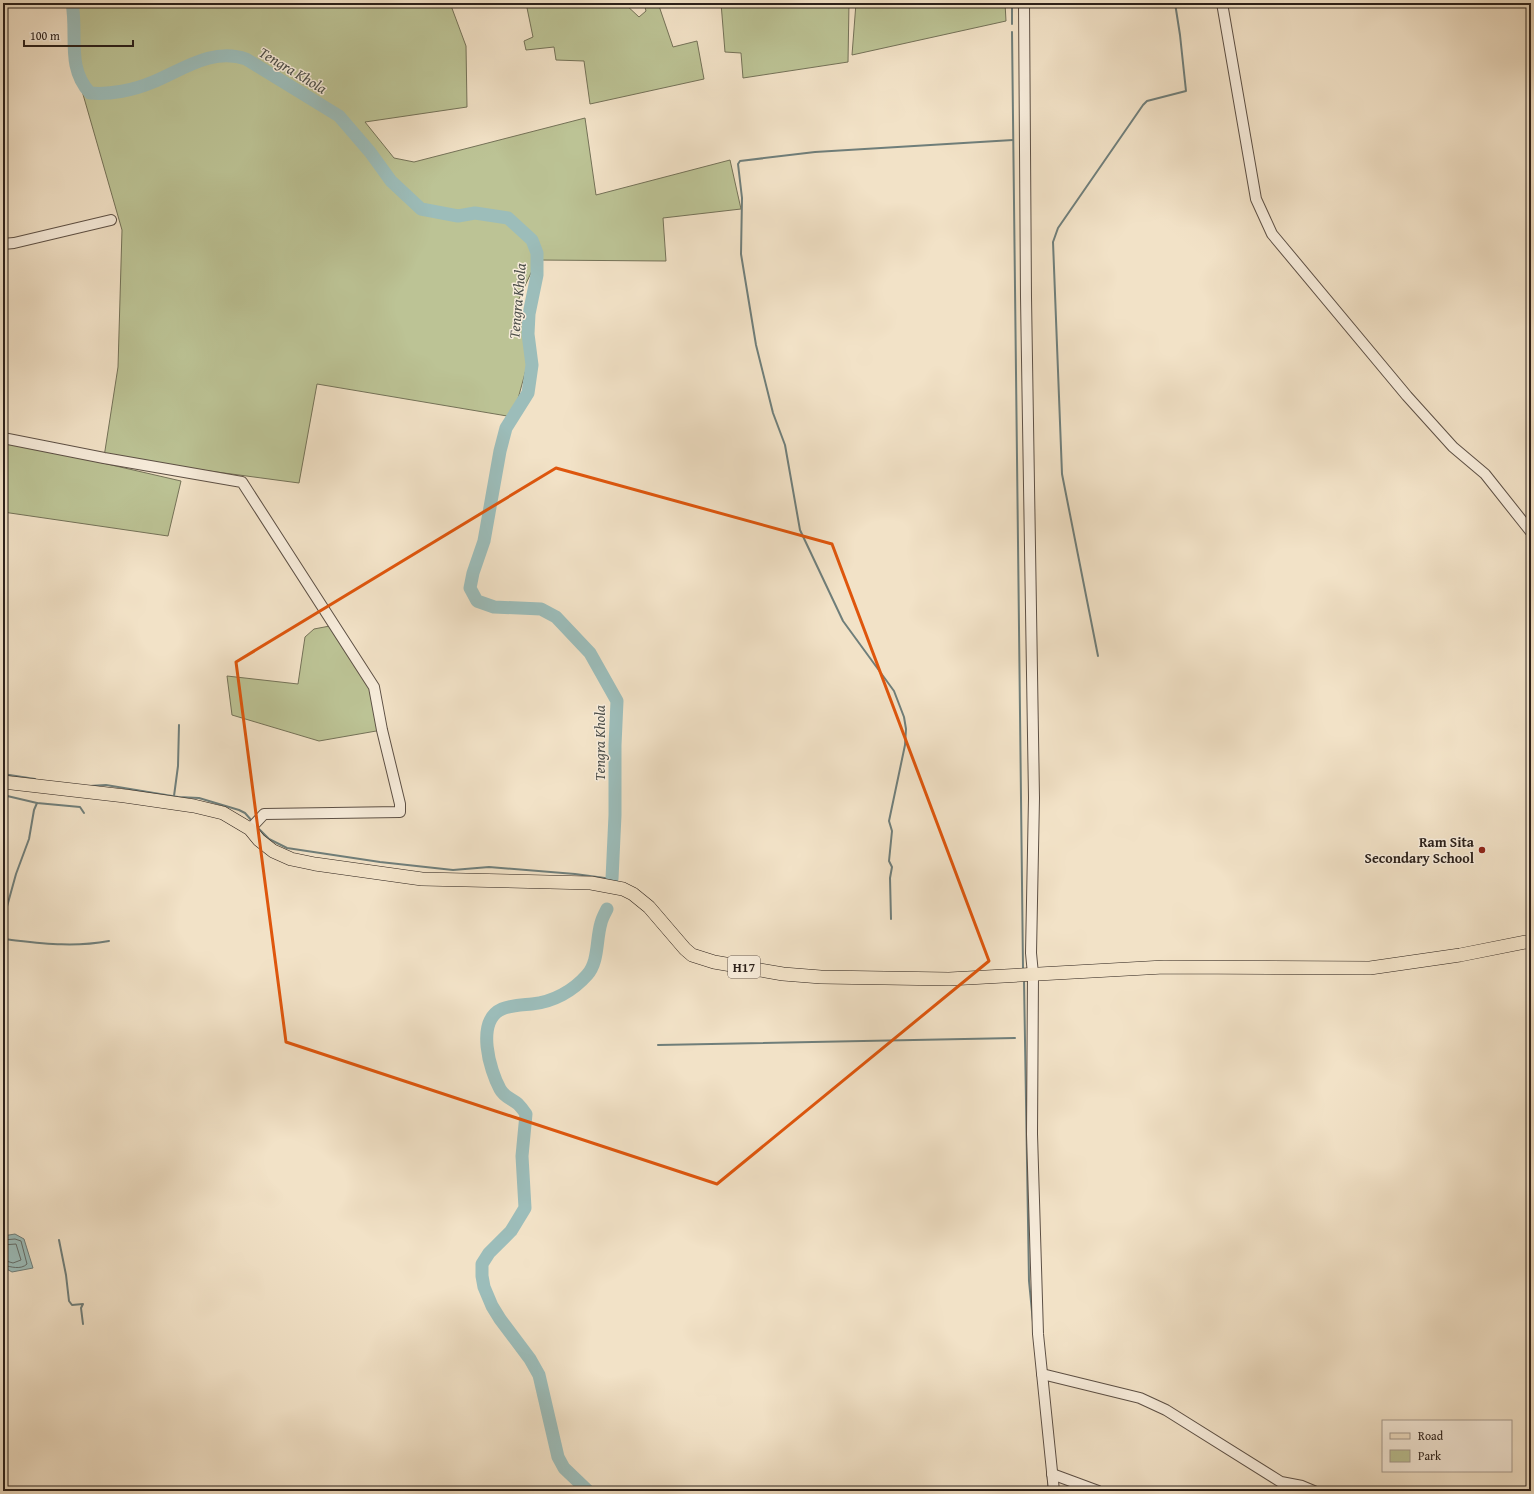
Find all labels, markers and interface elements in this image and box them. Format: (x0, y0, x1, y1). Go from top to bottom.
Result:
scale bar (24, 22, 133, 48)
text: 100 m (30, 27, 60, 44)
water label: Tengra Khola (255, 41, 331, 99)
water label: Tengra Khola (503, 262, 531, 340)
water label: Tengra Khola (589, 705, 610, 781)
place label: Ram Sita Secondary School (1365, 832, 1475, 868)
marker: Ram Sita Secondary School (1477, 845, 1487, 855)
road number: H17 (728, 956, 760, 978)
legend (1382, 1420, 1512, 1472)
text: Road (1418, 1427, 1444, 1444)
text: Park (1418, 1447, 1442, 1464)

